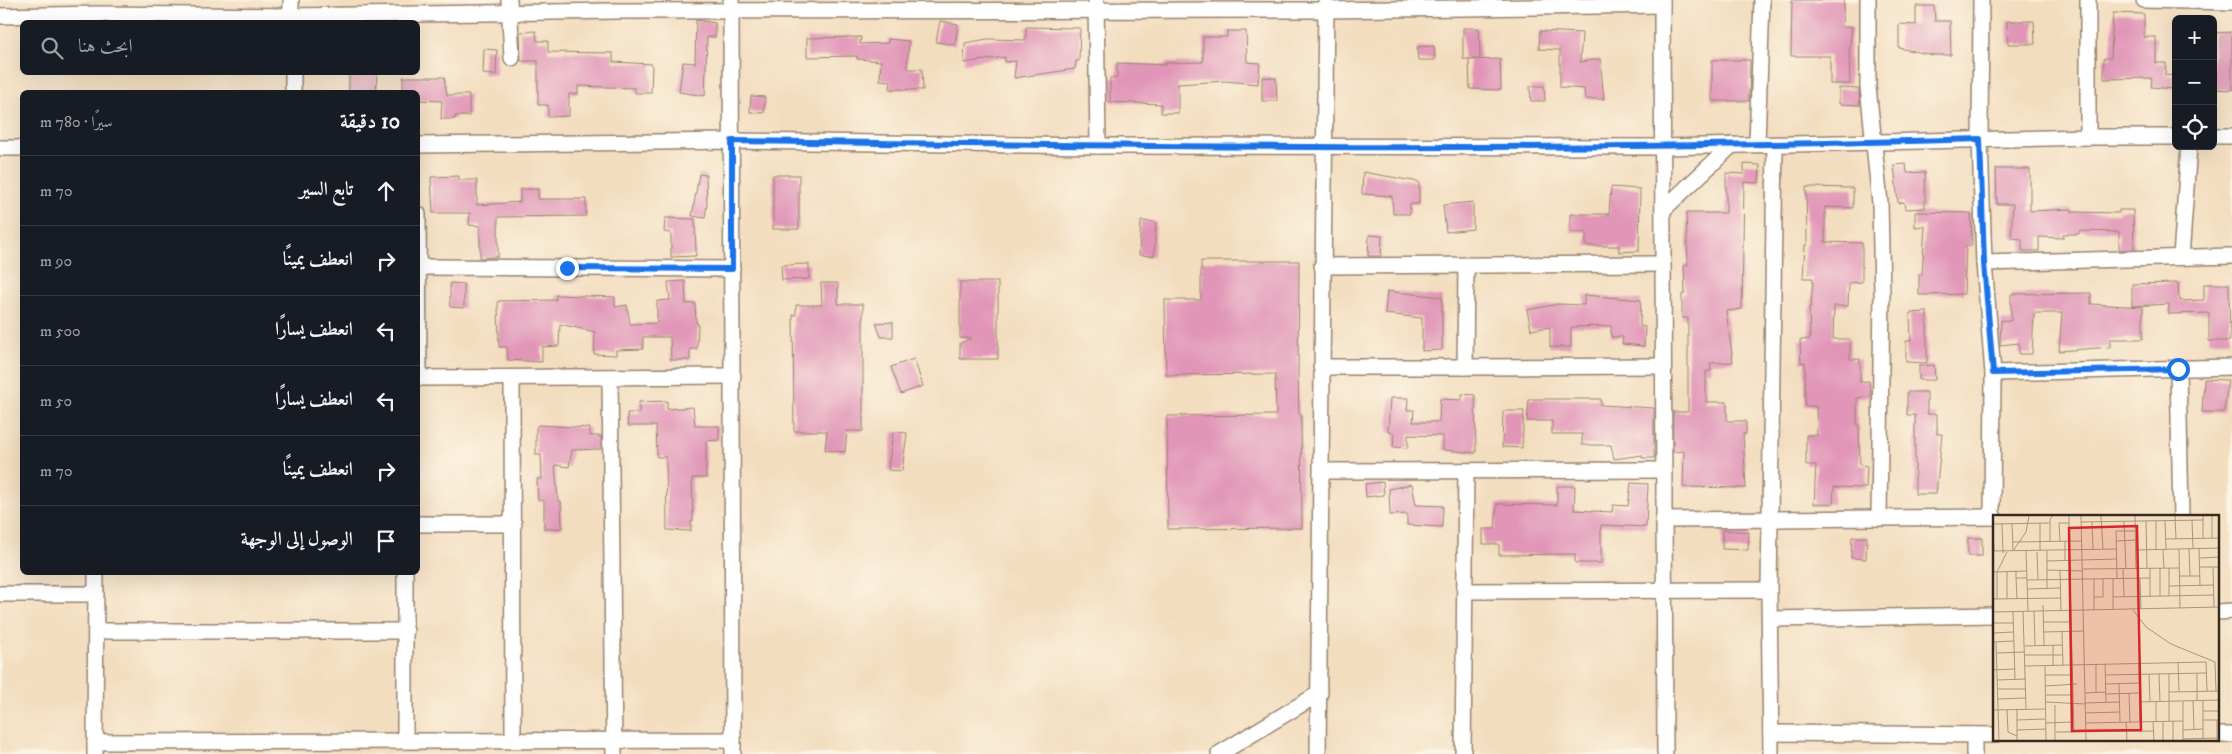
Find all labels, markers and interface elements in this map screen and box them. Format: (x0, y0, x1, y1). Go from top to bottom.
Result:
map controls (2172, 15, 2217, 150)
button: + (2172, 15, 2217, 60)
search box (20, 20, 420, 75)
icon: search (38, 34, 66, 62)
text: ابحث هنا (78, 35, 133, 58)
button: − (2172, 60, 2217, 105)
button: locate (2172, 105, 2217, 150)
text: 10 دقيقة (340, 109, 400, 135)
text: سيرًا · 780 m (40, 112, 113, 132)
icon: ahead (372, 177, 400, 205)
text: تابع السير (299, 178, 353, 201)
text: 70 m (40, 181, 73, 201)
icon: right (372, 247, 400, 275)
text: انعطف يمينًا (283, 248, 353, 271)
text: 90 m (40, 251, 72, 271)
route end (556, 257, 579, 280)
icon: left (372, 317, 400, 345)
text: انعطف يسارًا (275, 318, 353, 341)
text: 500 m (40, 321, 81, 341)
route start (2167, 358, 2190, 381)
icon: left (372, 387, 400, 415)
text: انعطف يسارًا (275, 388, 353, 411)
text: 50 m (40, 391, 72, 411)
icon: right (372, 457, 400, 485)
text: انعطف يمينًا (283, 458, 353, 481)
text: 70 m (40, 461, 73, 481)
inset map (1993, 515, 2220, 742)
icon: arrive (372, 527, 400, 555)
text: الوصول إلى الوجهة (241, 528, 353, 551)

